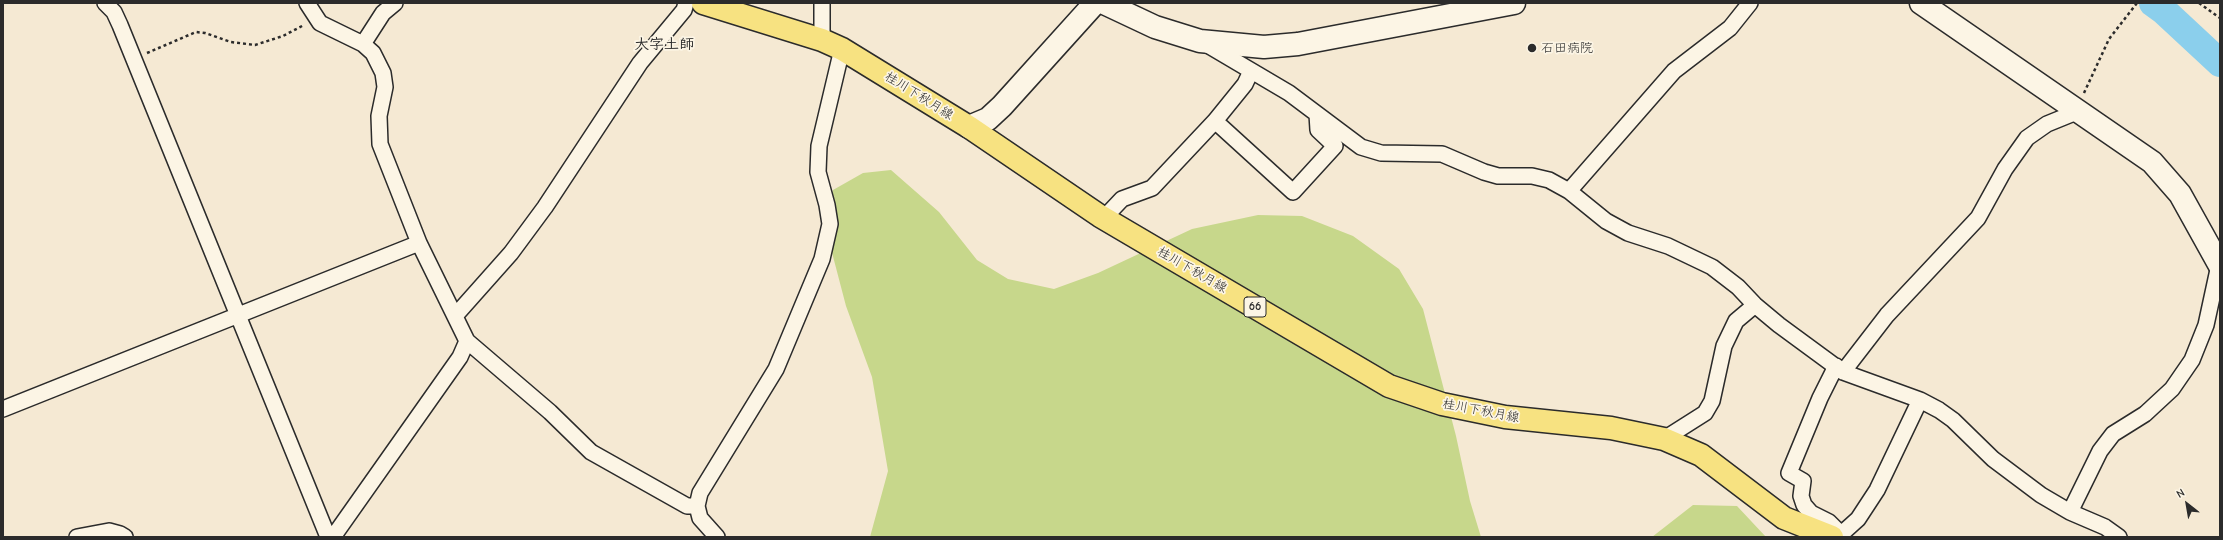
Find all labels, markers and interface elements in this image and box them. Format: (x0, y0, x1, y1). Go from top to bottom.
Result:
district label: 大字土師 (634, 36, 694, 54)
place label: 石田病院 (1541, 40, 1593, 56)
marker: 石田病院 (1526, 42, 1538, 54)
street label: 桂川下秋月線 (882, 69, 956, 123)
street label: 桂川下秋月線 (1154, 244, 1230, 296)
road number: 66 (1244, 297, 1266, 317)
street label: 桂川下秋月線 (1441, 396, 1521, 426)
north arrow (2167, 484, 2207, 524)
text: N (2174, 486, 2187, 501)

